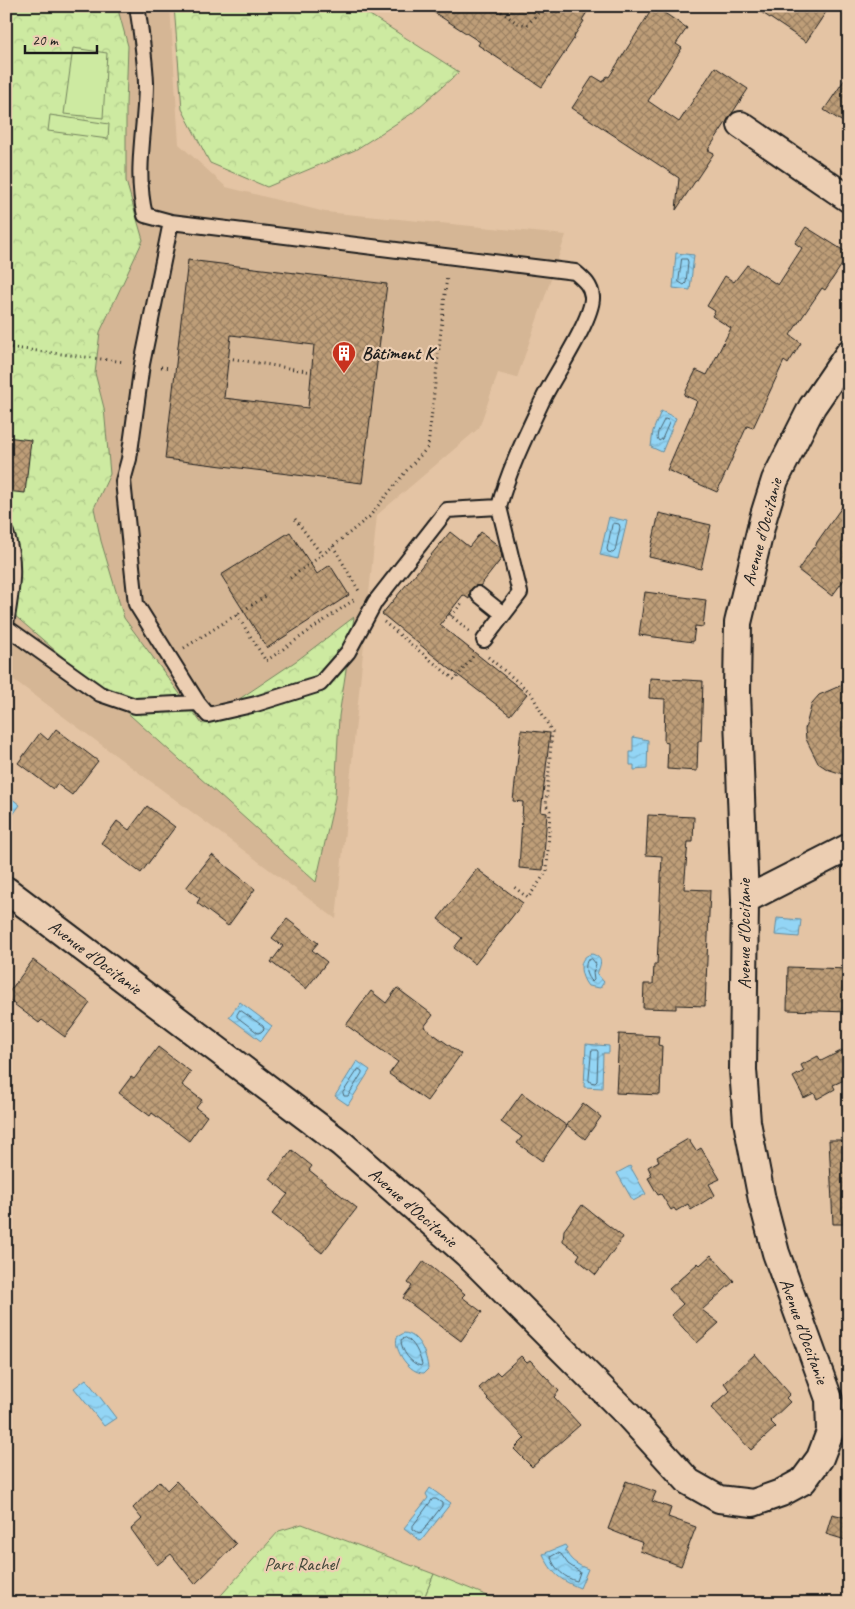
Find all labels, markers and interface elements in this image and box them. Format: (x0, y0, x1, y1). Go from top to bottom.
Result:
scale bar (25, 22, 98, 54)
text: 20 m (32, 31, 59, 50)
building icon: Bâtiment K (331, 340, 357, 374)
place label: Bâtiment K (362, 342, 437, 364)
street label: Avenue d'Occitanie (737, 475, 787, 588)
street label: Avenue d'Occitanie (733, 878, 755, 989)
street label: Avenue d'Occitanie (44, 915, 147, 1000)
street label: Avenue d'Occitanie (364, 1162, 463, 1252)
street label: Avenue d'Occitanie (775, 1275, 834, 1388)
park label: Parc Rachel (265, 1553, 340, 1575)

